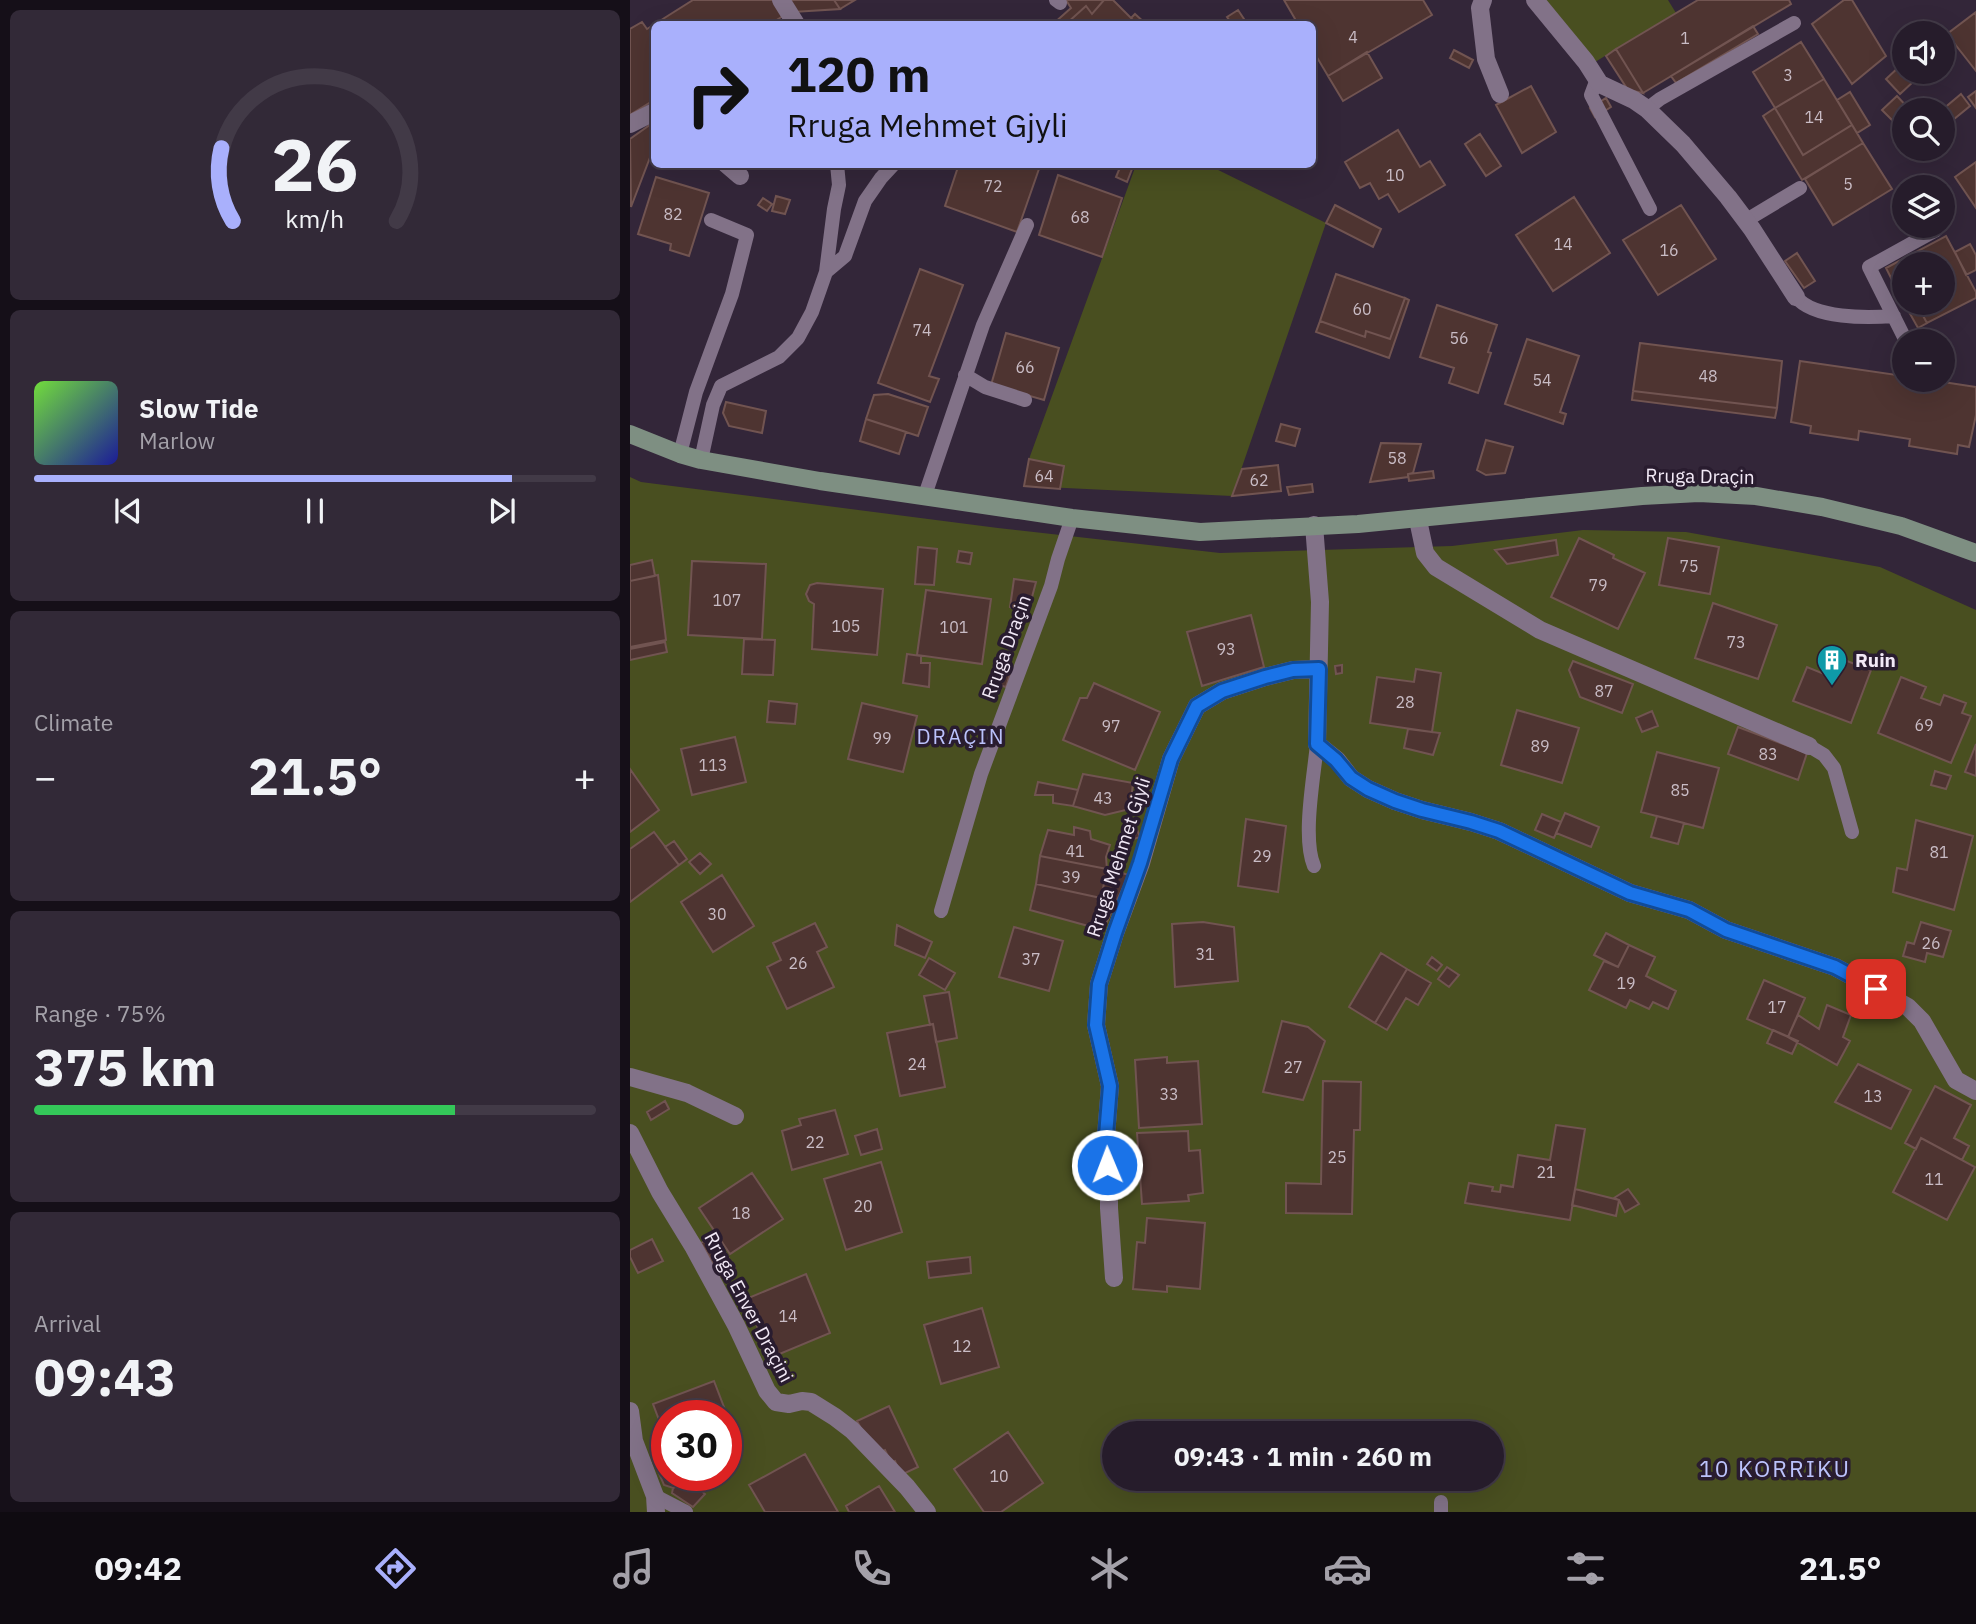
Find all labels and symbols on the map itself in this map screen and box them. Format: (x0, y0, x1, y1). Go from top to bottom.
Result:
house number: 4 (1348, 27, 1358, 47)
house number: 1 (1680, 28, 1690, 48)
house number: 3 (1783, 65, 1793, 85)
house number: 14 (1804, 107, 1824, 127)
house number: 10 (1385, 165, 1405, 185)
house number: 5 (1843, 174, 1853, 194)
house number: 72 (983, 176, 1003, 196)
house number: 82 (663, 204, 683, 224)
house number: 68 (1070, 207, 1090, 227)
house number: 14 (1553, 234, 1573, 254)
house number: 16 (1659, 240, 1679, 260)
house number: 60 (1352, 299, 1372, 319)
house number: 74 (912, 320, 932, 340)
house number: 56 (1449, 328, 1469, 348)
house number: 66 (1015, 357, 1035, 377)
house number: 48 (1698, 366, 1718, 386)
house number: 54 (1532, 370, 1552, 390)
house number: 58 (1387, 448, 1407, 468)
street label: Rruga Draçin (1645, 463, 1755, 489)
house number: 64 (1034, 466, 1054, 486)
house number: 62 (1249, 470, 1269, 490)
house number: 75 (1679, 556, 1699, 576)
house number: 79 (1588, 575, 1608, 595)
house number: 107 (713, 590, 741, 610)
street label: Rruga Draçin (976, 591, 1036, 703)
house number: 105 (832, 616, 860, 636)
house number: 101 (940, 617, 968, 637)
house number: 73 (1726, 632, 1746, 652)
house number: 93 (1216, 639, 1236, 659)
building icon: Ruin (1815, 643, 1849, 687)
place label: Ruin (1855, 648, 1896, 672)
house number: 87 (1594, 681, 1614, 701)
house number: 28 (1395, 692, 1415, 712)
house number: 69 (1914, 715, 1934, 735)
house number: 97 (1101, 716, 1121, 736)
district label: DRAÇIN (917, 722, 1005, 750)
house number: 99 (872, 728, 892, 748)
house number: 89 (1530, 736, 1550, 756)
house number: 83 (1758, 744, 1778, 764)
house number: 113 (699, 755, 727, 775)
street label: Rruga Mehmet Gjyli (1081, 774, 1155, 940)
house number: 85 (1670, 780, 1690, 800)
house number: 43 (1093, 788, 1113, 808)
house number: 41 (1065, 841, 1085, 861)
house number: 81 (1929, 842, 1949, 862)
house number: 29 (1252, 846, 1272, 866)
house number: 39 (1061, 867, 1081, 887)
house number: 30 (707, 904, 727, 924)
house number: 26 (1921, 933, 1941, 953)
house number: 31 (1195, 944, 1215, 964)
house number: 37 (1021, 949, 1041, 969)
house number: 26 (788, 953, 808, 973)
pin (1846, 959, 1906, 1019)
house number: 19 (1616, 973, 1636, 993)
house number: 17 (1767, 997, 1787, 1017)
house number: 24 (907, 1054, 927, 1074)
house number: 27 (1283, 1057, 1303, 1077)
house number: 33 (1159, 1084, 1179, 1104)
house number: 13 (1863, 1086, 1883, 1106)
position arrow (1070, 1128, 1144, 1202)
house number: 22 (805, 1132, 825, 1152)
house number: 25 (1327, 1147, 1347, 1167)
house number: 21 (1536, 1162, 1556, 1182)
house number: 11 (1924, 1169, 1944, 1189)
house number: 20 (853, 1196, 873, 1216)
house number: 18 (731, 1203, 751, 1223)
street label: Rruga Enver Draçini (699, 1228, 799, 1386)
house number: 14 (778, 1306, 798, 1326)
house number: 12 (952, 1336, 972, 1356)
speed limit sign: 30 (651, 1400, 742, 1491)
district label: 10 KORRIKU (1699, 1453, 1851, 1483)
house number: 10 (989, 1466, 1009, 1486)

